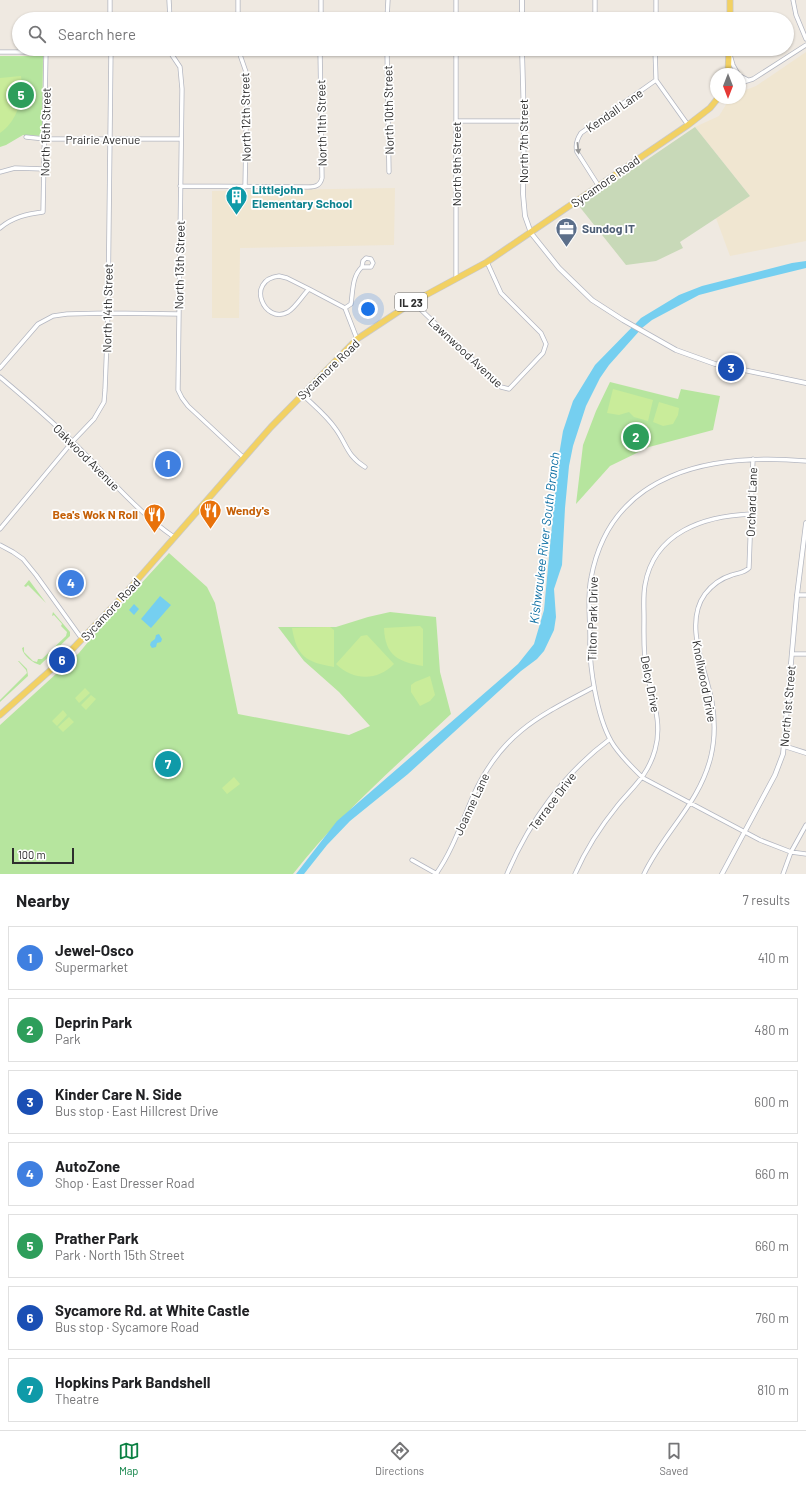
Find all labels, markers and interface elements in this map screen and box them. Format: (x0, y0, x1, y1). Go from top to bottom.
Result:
search box (12, 12, 794, 56)
icon: search (26, 23, 48, 45)
text: Search here (58, 25, 136, 43)
street label: North 10th Street (380, 65, 396, 155)
north arrow (710, 68, 746, 104)
street label: North 12th Street (237, 72, 253, 162)
street label: North 11th Street (313, 79, 329, 167)
pin: 5 (8, 80, 34, 110)
street label: Kendall Lane (583, 85, 645, 135)
street label: North 15th Street (37, 87, 53, 177)
street label: North 7th Street (516, 99, 530, 183)
street label: North 9th Street (449, 122, 463, 206)
street label: Prairie Avenue (65, 132, 141, 146)
one-way arrow (575, 142, 581, 155)
street label: Sycamore Road (568, 152, 642, 210)
place label: Littlejohn Elementary School (252, 182, 352, 210)
building icon: Littlejohn Elementary School (224, 183, 250, 216)
office icon: Sundog IT (553, 215, 579, 248)
street label: North 13th Street (171, 220, 187, 310)
place label: Sundog IT (582, 221, 635, 235)
street label: North 14th Street (99, 263, 115, 353)
road number: IL 23 (395, 293, 427, 311)
your location (358, 299, 378, 319)
street label: Lawnwood Avenue (426, 314, 506, 390)
street label: Sycamore Road (294, 336, 362, 402)
pin: 3 (718, 353, 744, 383)
street label: Oakwood Avenue (51, 421, 123, 493)
pin: 2 (623, 422, 649, 452)
pin: 1 (155, 449, 181, 479)
water label: Kishwaukee River South Branch (526, 451, 562, 625)
street label: Orchard Lane (743, 467, 759, 537)
restaurant icon: Wendy's (197, 497, 223, 530)
restaurant icon: Bea's Wok N Roll (141, 501, 167, 534)
place label: Wendy's (226, 503, 269, 517)
place label: Bea's Wok N Roll (52, 507, 138, 521)
pin: 4 (58, 568, 84, 598)
street label: Sycamore Road (77, 575, 143, 643)
street label: Tilton Park Drive (584, 576, 600, 662)
street label: Knollwood Drive (690, 639, 720, 723)
pin: 6 (49, 645, 75, 675)
street label: Delcy Drive (639, 654, 663, 714)
street label: North 1st Street (776, 665, 798, 747)
pin: 7 (155, 749, 181, 779)
street label: Terrace Drive (526, 769, 578, 833)
street label: Joanne Lane (451, 771, 491, 837)
scale bar (12, 846, 74, 865)
text: 100 m (18, 848, 46, 861)
text: Nearby (16, 890, 70, 910)
text: 7 results (743, 892, 790, 908)
text: Jewel-Osco (55, 941, 134, 959)
text: 1 (28, 950, 32, 966)
text: 410 m (758, 950, 789, 966)
text: Supermarket (55, 959, 128, 975)
text: Deprin Park (55, 1013, 132, 1031)
text: 2 (26, 1022, 34, 1038)
text: 480 m (754, 1022, 789, 1038)
text: Park (55, 1031, 81, 1047)
text: Kinder Care N. Side (55, 1085, 182, 1103)
text: 3 (26, 1094, 34, 1110)
text: 600 m (754, 1094, 789, 1110)
text: Bus stop · East Hillcrest Drive (55, 1103, 218, 1119)
text: AutoZone (55, 1157, 120, 1175)
text: 4 (26, 1166, 34, 1182)
text: 660 m (755, 1166, 789, 1182)
text: Shop · East Dresser Road (55, 1175, 195, 1191)
text: Prather Park (55, 1229, 139, 1247)
text: 5 (26, 1238, 34, 1254)
text: 660 m (755, 1238, 789, 1254)
text: Park · North 15th Street (55, 1247, 185, 1263)
text: Sycamore Rd. at White Castle (55, 1301, 250, 1319)
text: 6 (27, 1310, 33, 1326)
text: 760 m (755, 1310, 789, 1326)
text: Bus stop · Sycamore Road (55, 1319, 199, 1335)
text: Hopkins Park Bandshell (55, 1373, 210, 1391)
text: 7 (27, 1382, 33, 1398)
text: 810 m (757, 1382, 789, 1398)
text: Theatre (55, 1391, 99, 1407)
tab: Map (118, 1440, 140, 1477)
tab: Directions (375, 1440, 424, 1477)
tab: Saved (659, 1440, 688, 1477)

